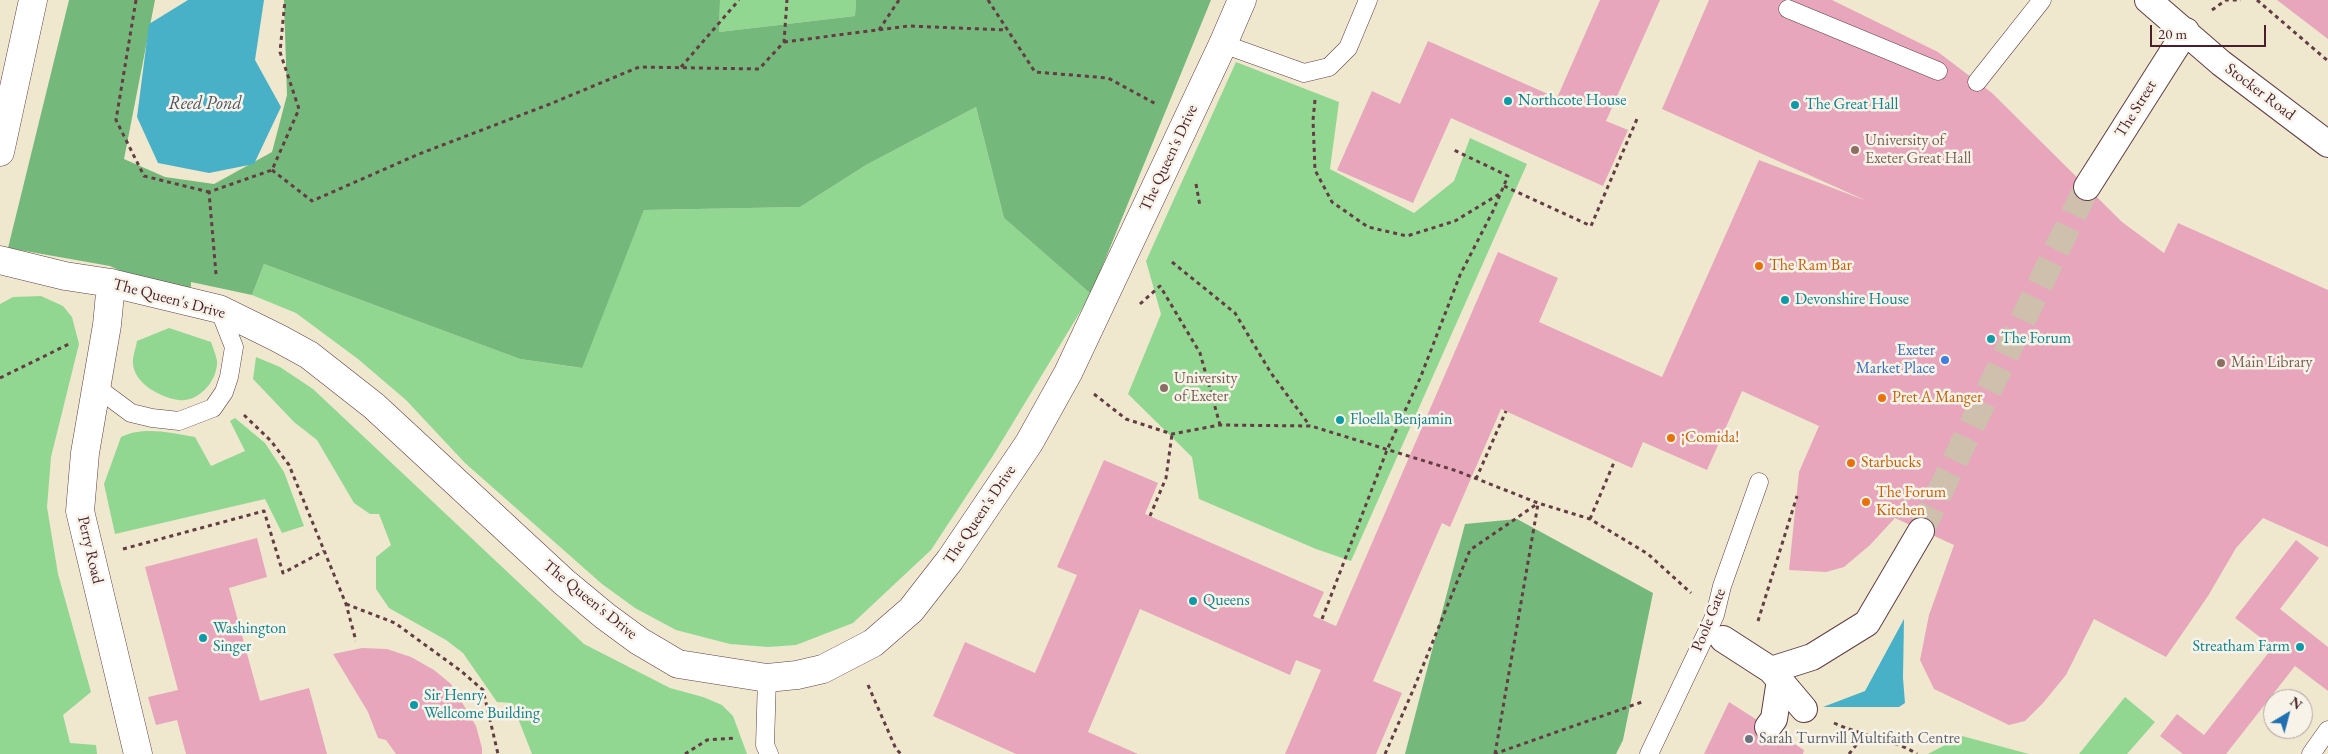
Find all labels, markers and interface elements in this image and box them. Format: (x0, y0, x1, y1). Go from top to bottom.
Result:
scale bar (2153, 15, 2269, 47)
text: 20 m (2158, 24, 2187, 43)
street label: Stocker Road (2221, 59, 2299, 125)
street label: The Street (2111, 77, 2161, 141)
place label: Northcote House (1518, 91, 1626, 111)
water label: Reed Pond (168, 93, 242, 115)
marker: Northcote House (1502, 95, 1514, 107)
place label: The Great Hall (1805, 95, 1898, 115)
marker: The Great Hall (1789, 99, 1801, 111)
street label: The Queen's Drive (1136, 102, 1202, 214)
place label: University of Exeter Great Hall (1865, 131, 1971, 169)
marker: University of Exeter Great Hall (1849, 144, 1861, 156)
place label: The Ram Bar (1769, 256, 1852, 276)
marker: The Ram Bar (1753, 260, 1765, 272)
street label: The Queen's Drive (111, 275, 227, 323)
place label: Devonshire House (1795, 290, 1909, 310)
marker: Devonshire House (1779, 294, 1791, 306)
place label: The Forum (2001, 329, 2071, 349)
marker: The Forum (1985, 333, 1997, 345)
place label: Exeter Market Place (1856, 341, 1935, 379)
place label: Main Library (2231, 353, 2313, 373)
marker: Exeter Market Place (1939, 354, 1951, 366)
marker: Main Library (2215, 357, 2227, 369)
place label: University of Exeter (1174, 369, 1237, 407)
marker: University of Exeter (1158, 382, 1170, 394)
place label: Pret A Manger (1892, 388, 1982, 408)
marker: Pret A Manger (1876, 392, 1888, 404)
place label: Floella Benjamin (1350, 410, 1452, 430)
marker: Floella Benjamin (1334, 414, 1346, 426)
place label: ¡Comida! (1681, 428, 1739, 448)
marker: ¡Comida! (1665, 432, 1677, 444)
place label: Starbucks (1861, 453, 1921, 473)
marker: Starbucks (1845, 457, 1857, 469)
street label: The Queen's Drive (940, 462, 1020, 568)
place label: The Forum Kitchen (1876, 483, 1946, 521)
marker: The Forum Kitchen (1860, 496, 1872, 508)
street label: Perry Road (73, 514, 107, 586)
street label: The Queen's Drive (539, 556, 641, 644)
street label: Poole Gate (1688, 586, 1730, 654)
place label: Queens (1203, 591, 1250, 611)
marker: Queens (1187, 595, 1199, 607)
place label: Washington Singer (213, 619, 287, 657)
marker: Washington Singer (197, 632, 209, 644)
place label: Streatham Farm (2192, 637, 2290, 657)
marker: Streatham Farm (2294, 641, 2306, 653)
place label: Sir Henry Wellcome Building (424, 686, 540, 724)
north arrow (2263, 689, 2313, 739)
text: N (2286, 692, 2306, 713)
marker: Sir Henry Wellcome Building (408, 699, 420, 711)
place label: Sarah Turnvill Multifaith Centre (1759, 729, 1960, 749)
marker: Sarah Turnvill Multifaith Centre (1743, 733, 1755, 745)

